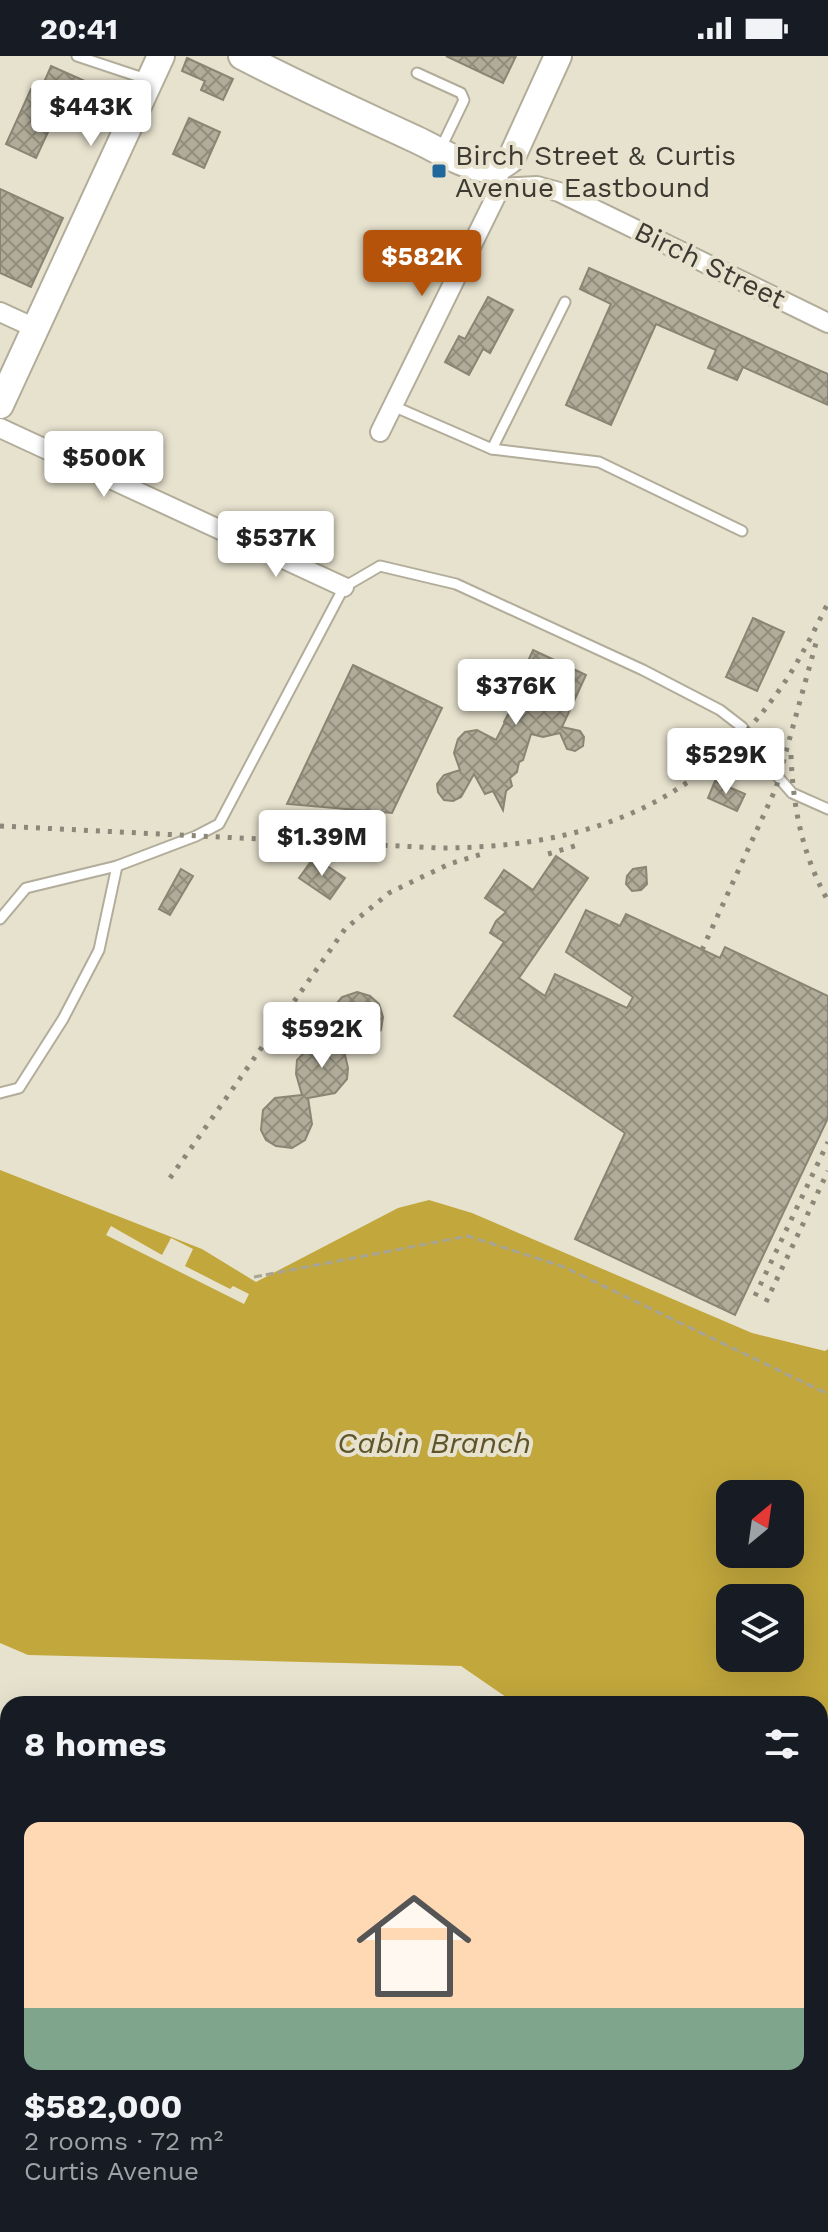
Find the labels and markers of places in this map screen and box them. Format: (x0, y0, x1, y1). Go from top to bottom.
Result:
pin: $443K (35, 80, 147, 148)
place label: Birch Street & Curtis Avenue Eastbound (455, 139, 736, 204)
marker: Birch Street & Curtis Avenue Eastbound (430, 162, 448, 180)
pin: $582K (366, 230, 478, 298)
pin: $500K (48, 431, 160, 499)
pin: $537K (220, 511, 332, 579)
pin: $376K (460, 659, 572, 727)
pin: $529K (670, 728, 782, 796)
pin: $1.39M (257, 810, 387, 878)
pin: $592K (266, 1002, 378, 1070)

